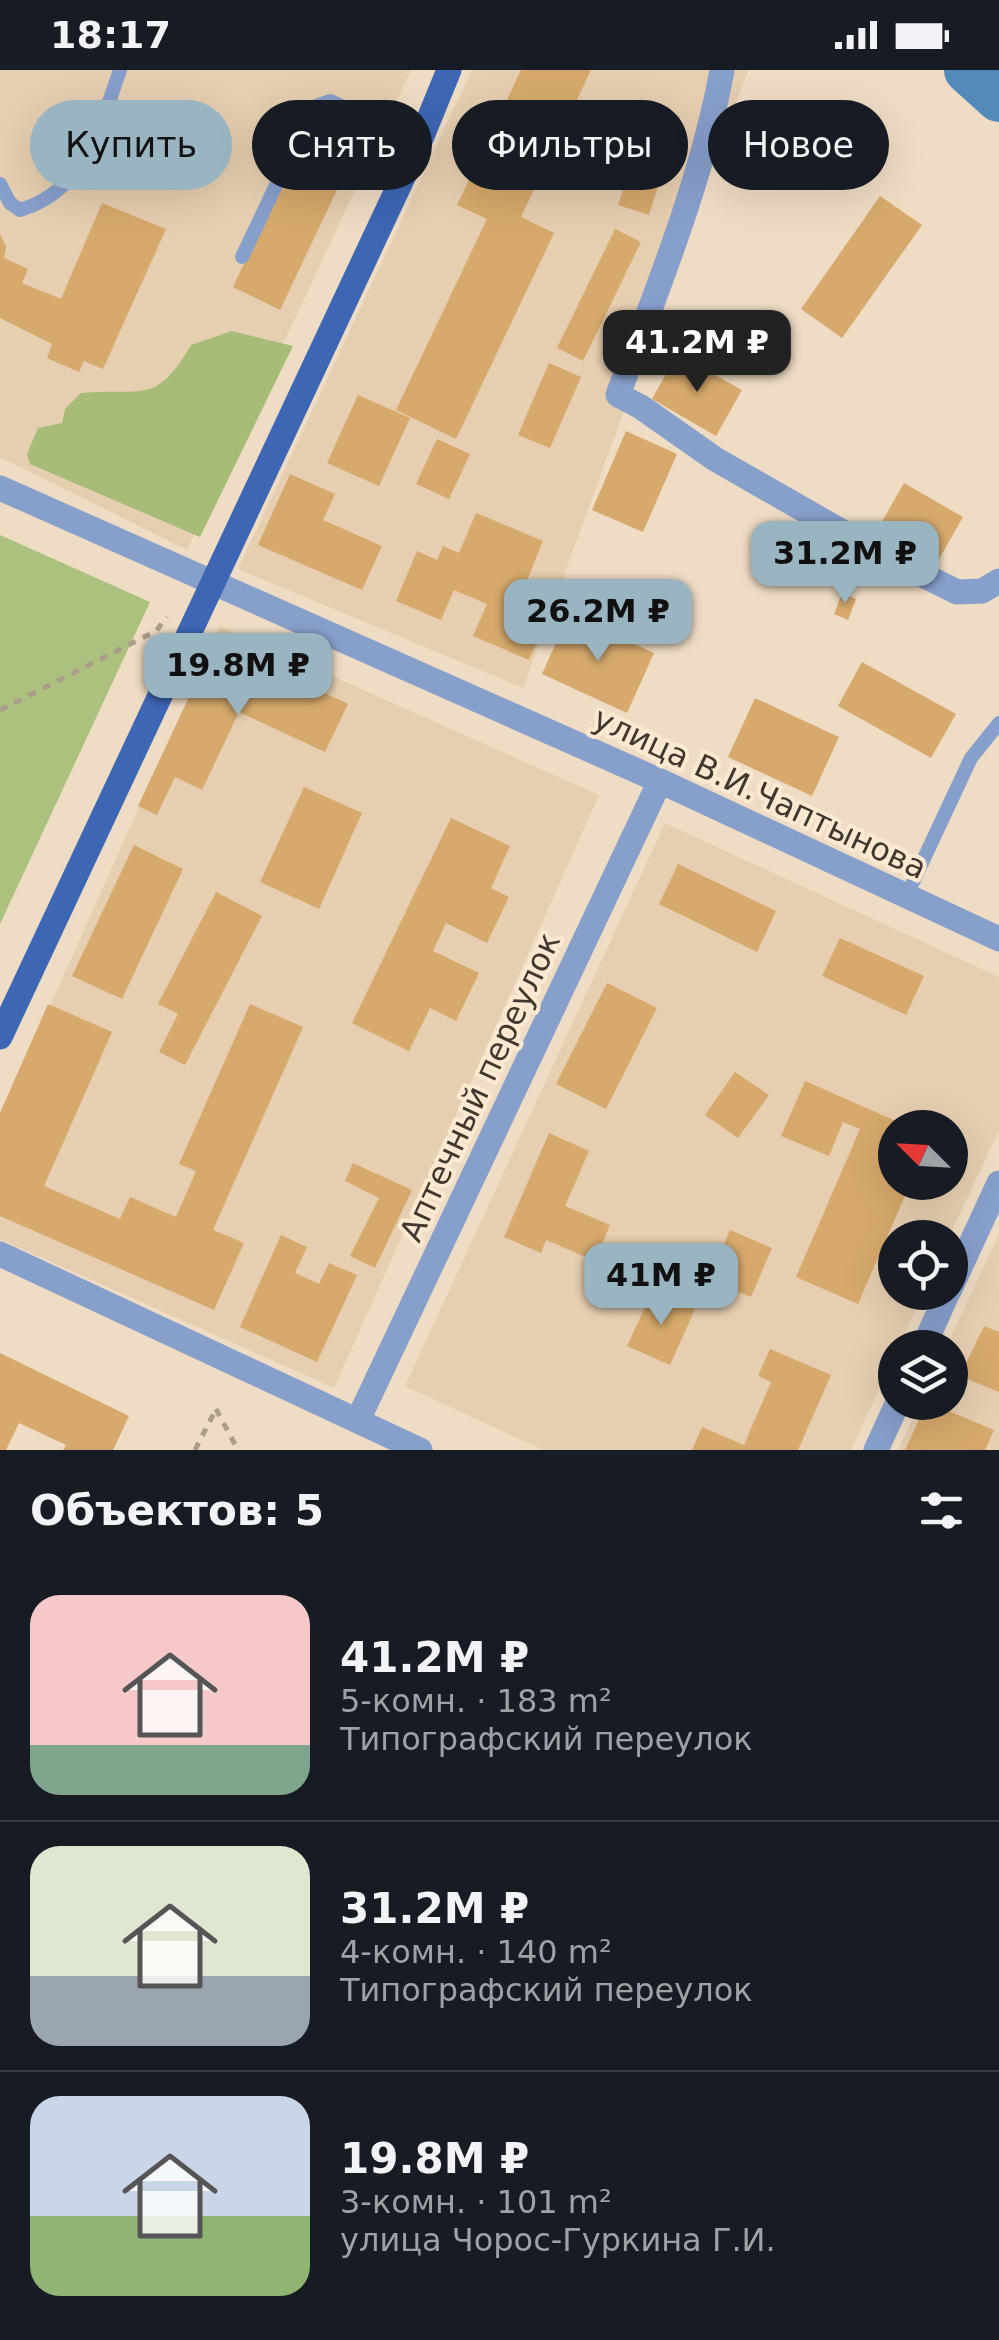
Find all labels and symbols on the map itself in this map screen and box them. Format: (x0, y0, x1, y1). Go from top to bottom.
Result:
pin: 41.2M ₽ (605, 310, 789, 395)
pin: 31.2M ₽ (753, 521, 937, 606)
pin: 26.2M ₽ (506, 579, 690, 664)
pin: 19.8M ₽ (146, 633, 330, 718)
street label: улица В.И.Чаптынова (587, 699, 933, 887)
street label: Аптечный переулок (392, 927, 568, 1247)
north arrow (878, 1110, 968, 1200)
pin: 41M ₽ (591, 1243, 731, 1328)

